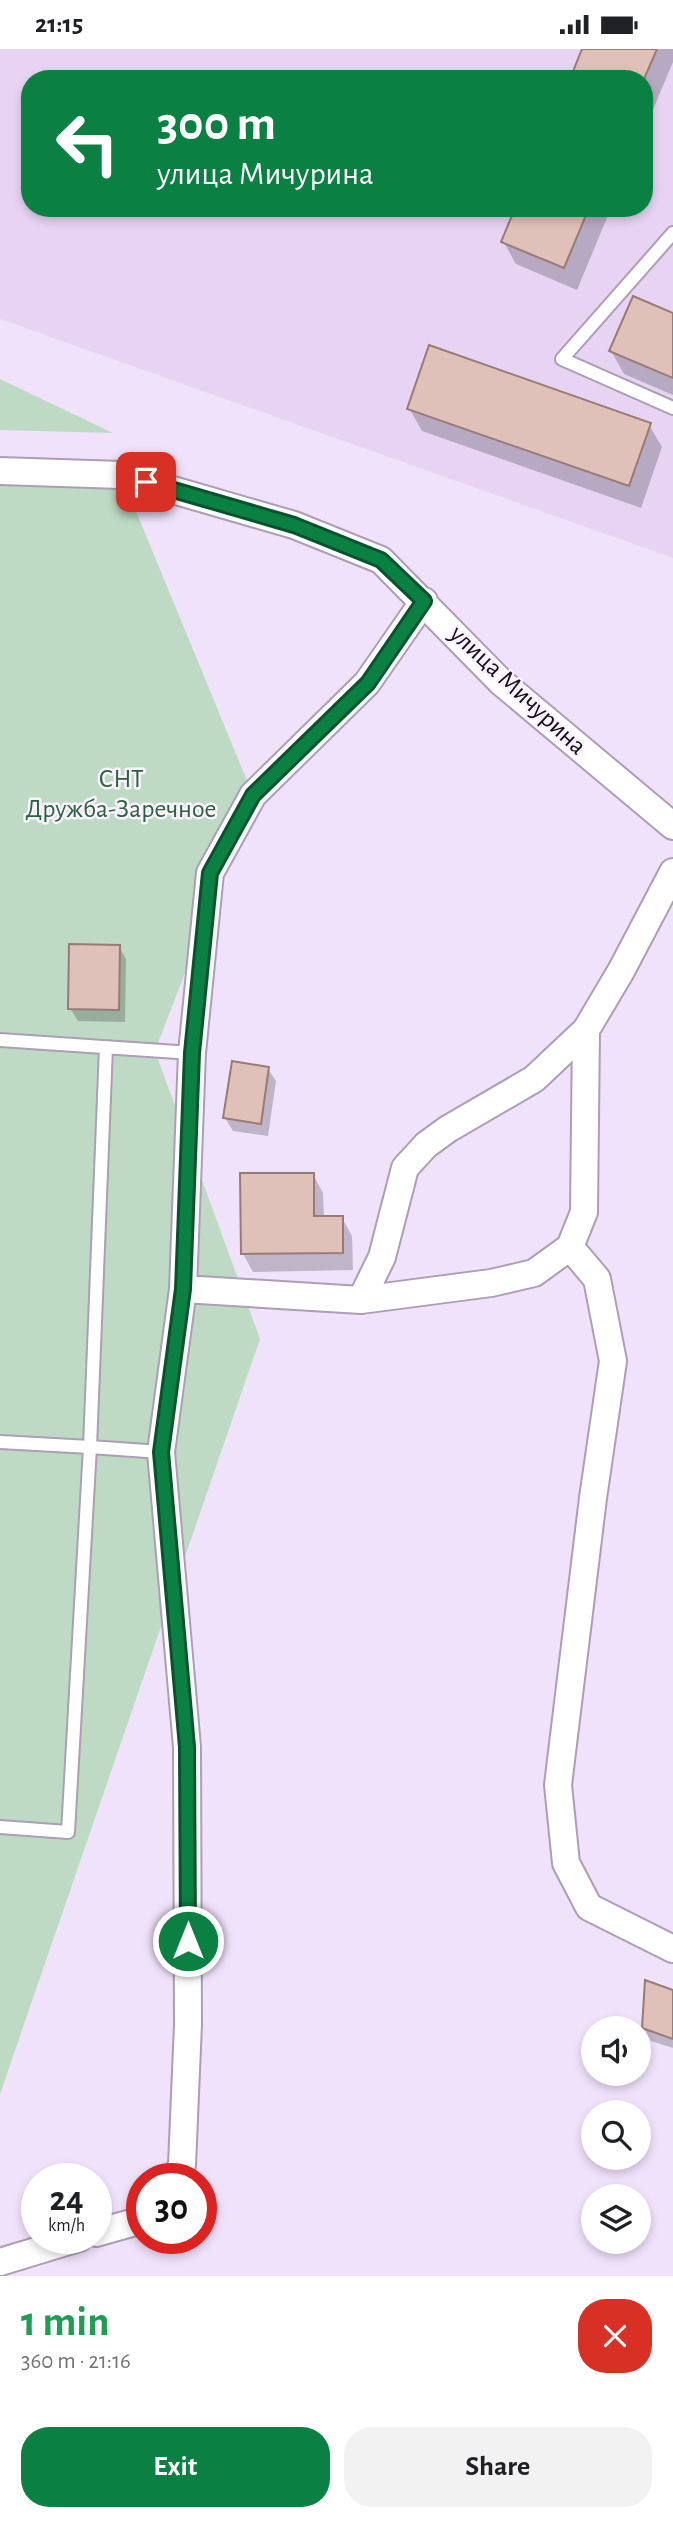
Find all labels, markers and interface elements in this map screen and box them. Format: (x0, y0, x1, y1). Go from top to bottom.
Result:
text: 21:15 (35, 11, 83, 37)
icon: left (42, 98, 133, 189)
text: 300 m (157, 100, 276, 149)
text: улица Мичурина (157, 158, 374, 190)
pin (116, 452, 176, 512)
icon: arrive (127, 463, 165, 501)
street label: улица Мичурина (444, 620, 591, 760)
park label: СНТ Дружба-Заречное (26, 766, 217, 822)
position arrow (151, 1904, 225, 1978)
map controls (581, 2016, 651, 2254)
button: sound (581, 2016, 651, 2086)
button: search (581, 2100, 651, 2170)
speed limit sign: 30 (126, 2163, 217, 2254)
text: 24 (49, 2182, 84, 2217)
button: layers (581, 2184, 651, 2254)
text: km/h (48, 2217, 85, 2235)
button: close (578, 2299, 652, 2373)
text: 1 min (21, 2301, 110, 2343)
text: 360 m · 21:16 (21, 2350, 131, 2373)
button: Exit (21, 2427, 330, 2507)
button: Share (344, 2427, 652, 2507)

